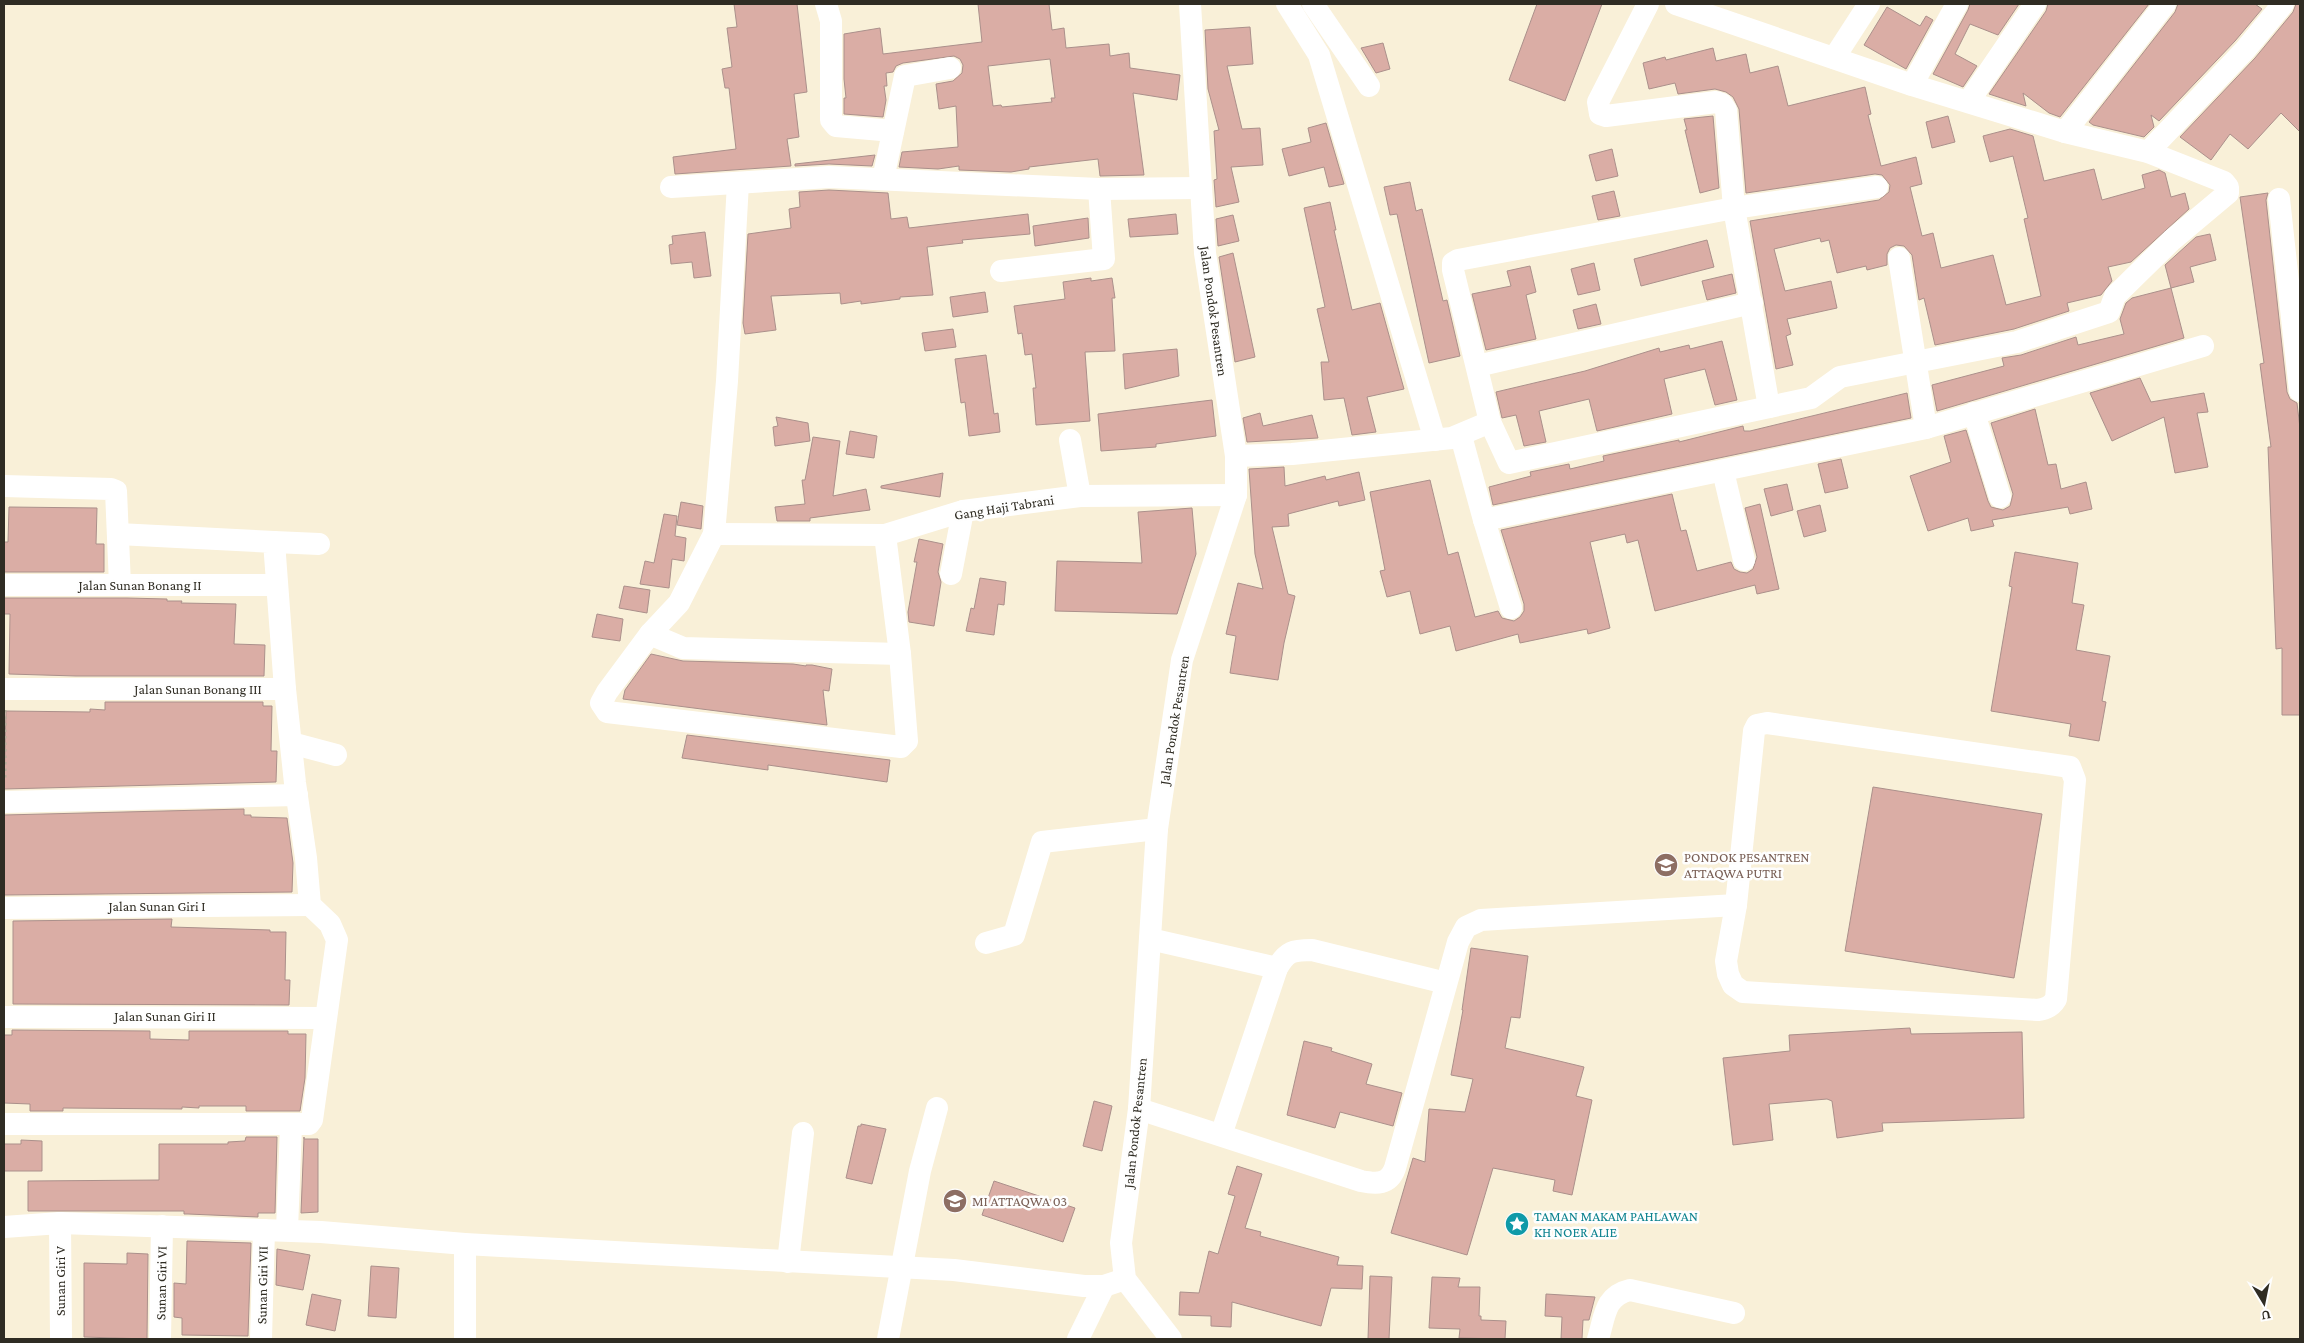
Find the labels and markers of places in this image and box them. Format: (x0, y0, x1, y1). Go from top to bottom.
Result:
place label: PONDOK PESANTREN ATTAQWA PUTRI (1684, 849, 1810, 881)
school or university icon: PONDOK PESANTREN ATTAQWA PUTRI (1653, 852, 1679, 878)
school or university icon: MI ATTAQWA 03 (942, 1188, 968, 1214)
place label: MI ATTAQWA 03 (972, 1193, 1067, 1209)
place label: TAMAN MAKAM PAHLAWAN KH NOER ALIE (1534, 1208, 1698, 1240)
place icon: TAMAN MAKAM PAHLAWAN KH NOER ALIE (1504, 1211, 1530, 1237)

